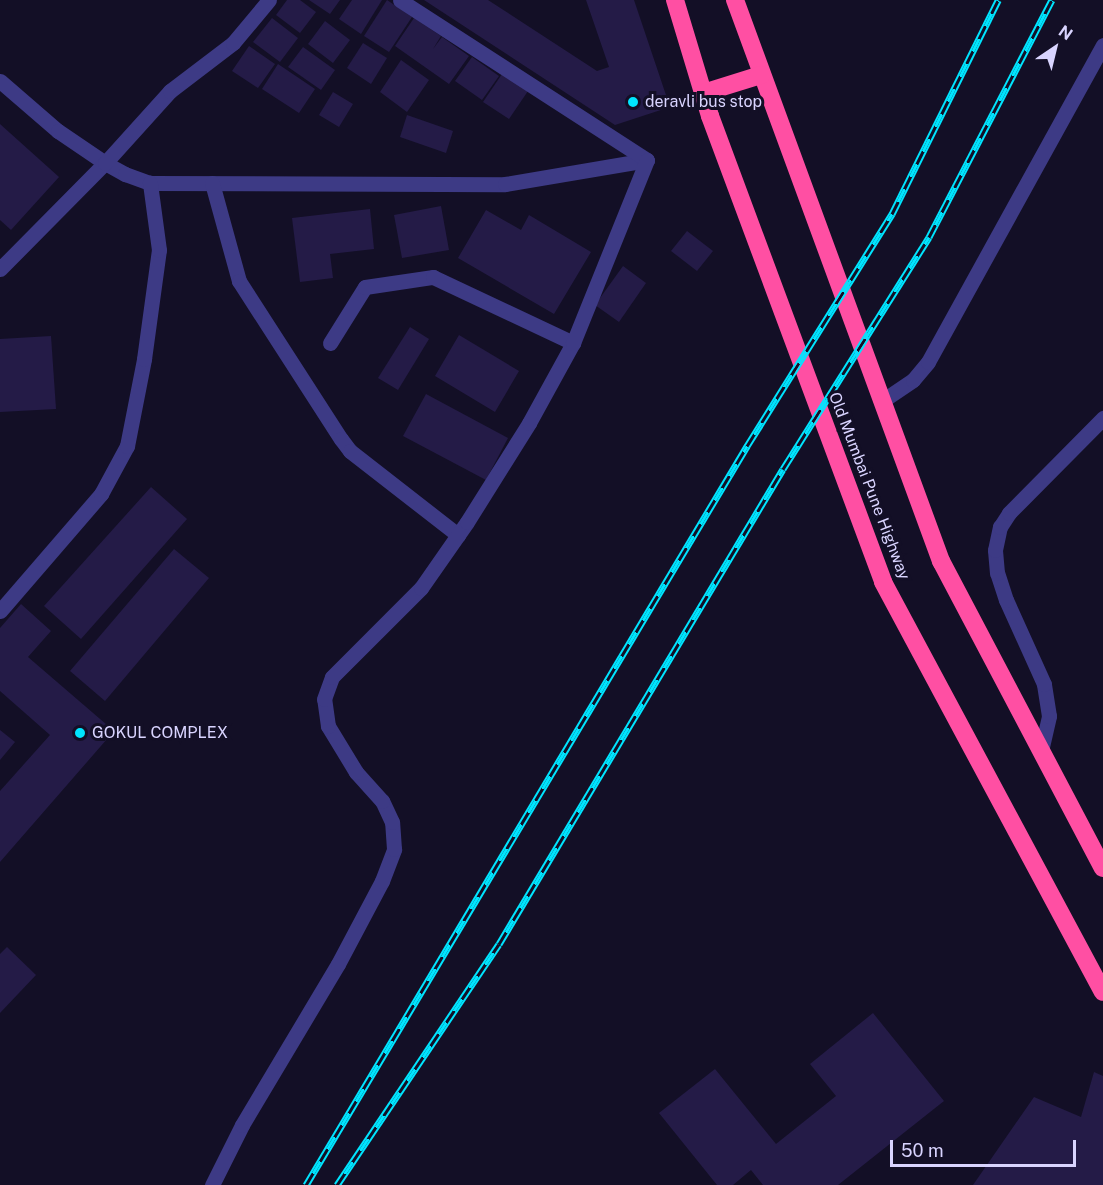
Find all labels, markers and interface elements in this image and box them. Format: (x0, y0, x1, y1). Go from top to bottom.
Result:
north arrow (1025, 18, 1085, 78)
text: N (1055, 21, 1076, 44)
place label: deravli bus stop (645, 92, 762, 112)
marker: deravli bus stop (626, 95, 640, 109)
street label: Old Mumbai Pune Highway (824, 390, 914, 582)
place label: GOKUL COMPLEX (92, 723, 228, 743)
marker: GOKUL COMPLEX (73, 726, 87, 740)
scale bar (893, 1128, 1079, 1166)
text: 50 m (901, 1140, 944, 1161)

